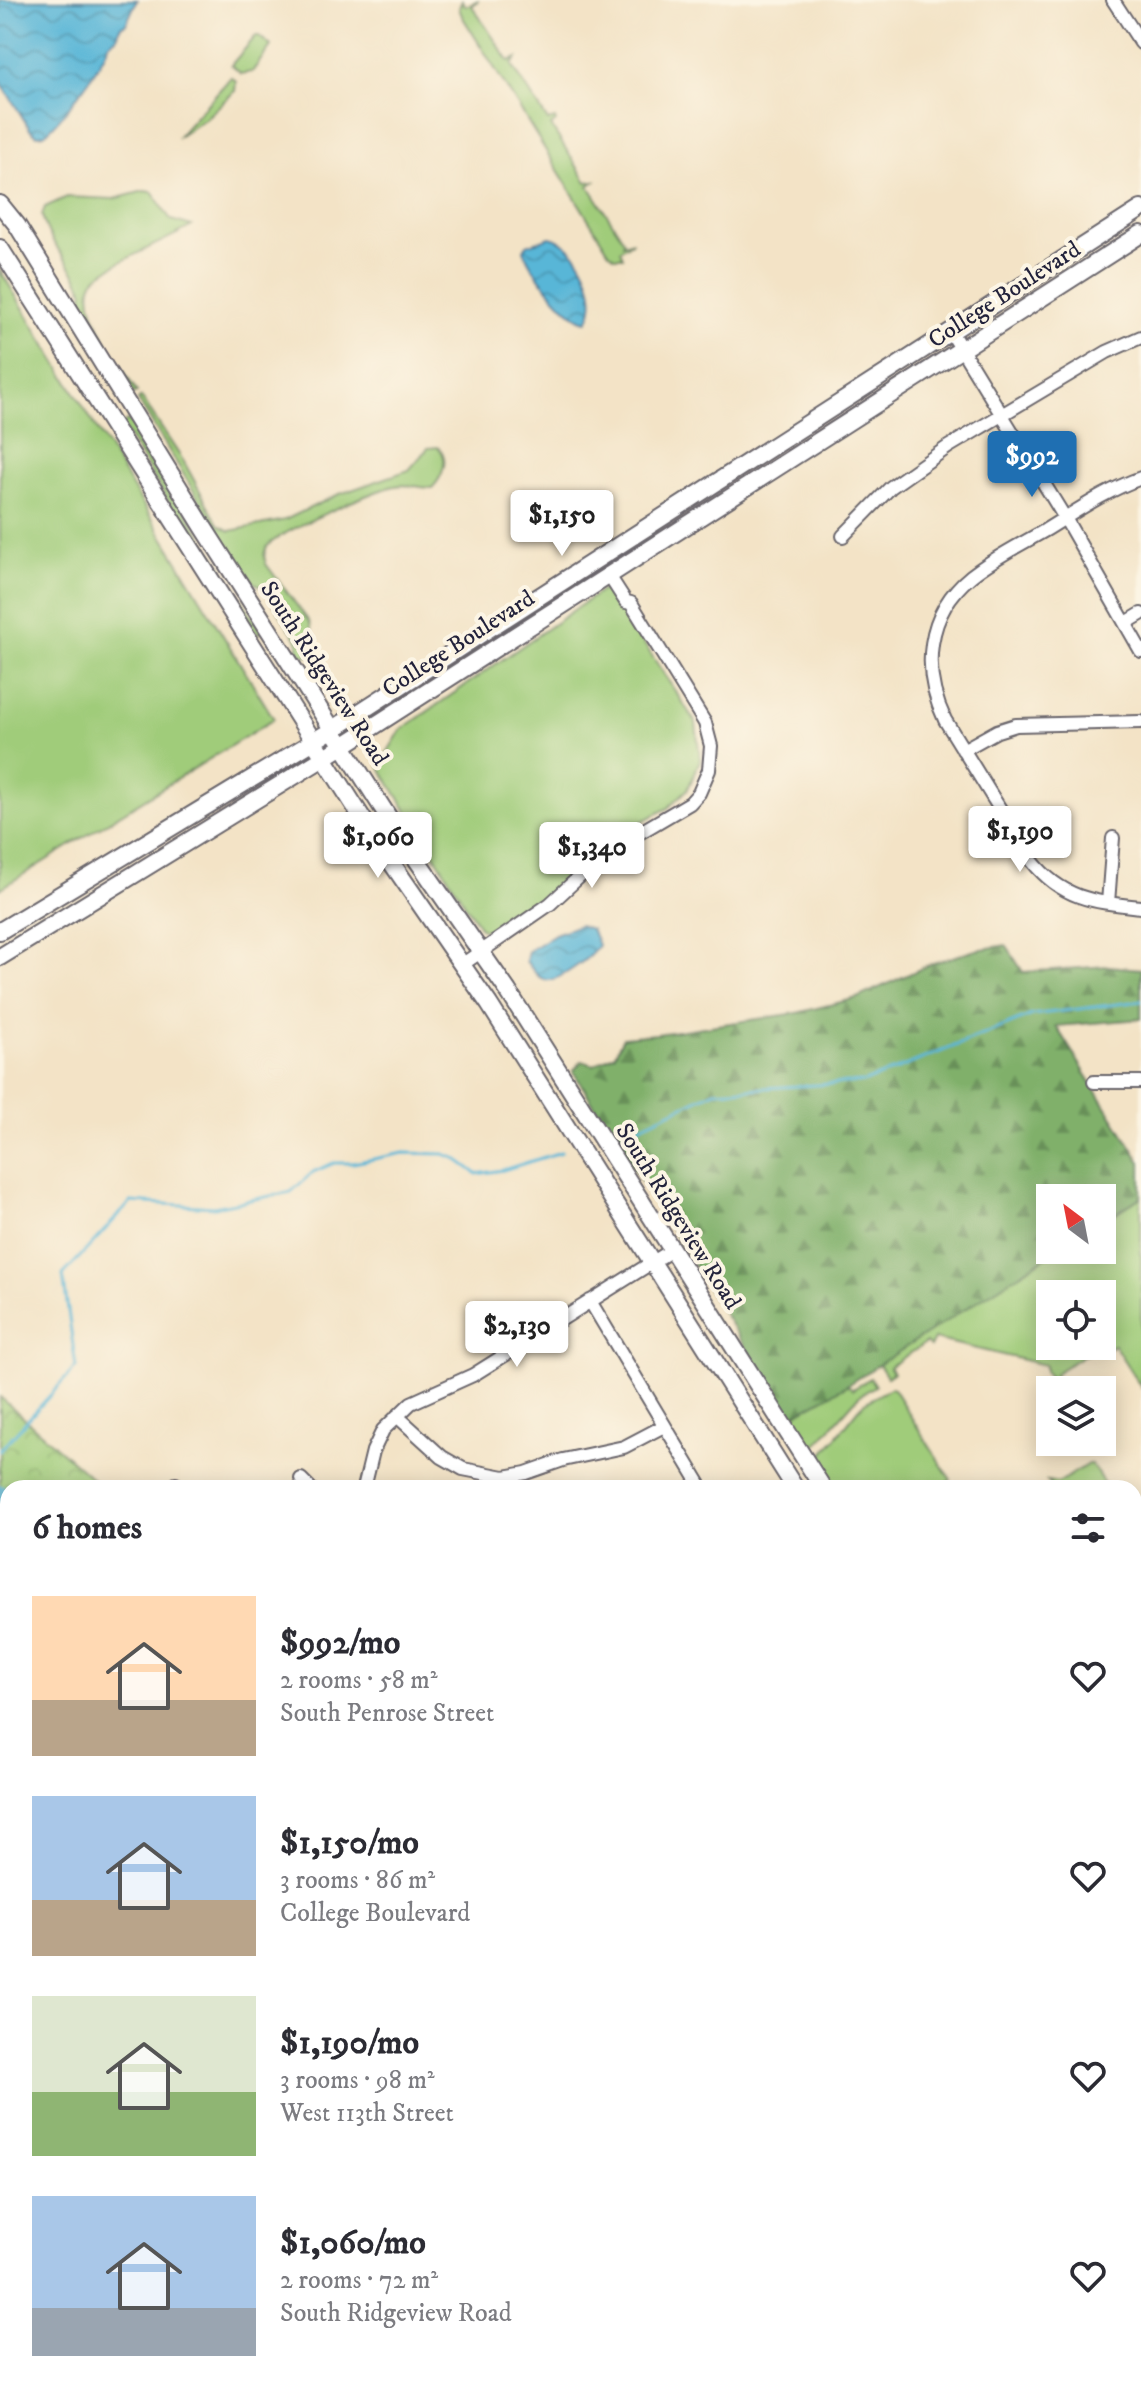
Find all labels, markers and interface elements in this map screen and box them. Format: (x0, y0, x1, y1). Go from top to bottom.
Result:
street label: College Boulevard (923, 234, 1086, 355)
pin: $992 (985, 431, 1079, 499)
text: $992 (1006, 440, 1058, 473)
pin: $1,150 (497, 490, 627, 558)
text: $1,150 (528, 499, 596, 532)
street label: South Ridgeview Road (253, 576, 395, 771)
street label: College Boulevard (377, 583, 540, 704)
pin: $1,190 (955, 806, 1085, 874)
pin: $1,060 (313, 812, 443, 880)
text: $1,190 (986, 815, 1054, 848)
text: $1,060 (342, 821, 414, 854)
pin: $1,340 (527, 822, 657, 890)
text: $1,340 (557, 831, 627, 864)
street label: South Ridgeview Road (609, 1118, 748, 1315)
north arrow (1036, 1184, 1116, 1264)
map controls (1036, 1184, 1116, 1456)
button: locate (1036, 1280, 1116, 1360)
pin: $2,130 (452, 1301, 582, 1369)
text: $2,130 (483, 1310, 551, 1343)
button: layers (1036, 1376, 1116, 1456)
icon: filters (1066, 1506, 1110, 1550)
text: 6 homes (32, 1507, 142, 1549)
text: $992/mo (280, 1622, 400, 1664)
icon: home (96, 1628, 192, 1724)
icon: heart (1066, 1654, 1110, 1698)
text: 2 rooms · 58 m² (280, 1664, 438, 1697)
text: South Penrose Street (280, 1697, 494, 1730)
text: $1,150/mo (280, 1822, 419, 1864)
icon: home (96, 1828, 192, 1924)
icon: heart (1066, 1854, 1110, 1898)
text: 3 rooms · 86 m² (280, 1864, 435, 1897)
text: College Boulevard (280, 1897, 470, 1930)
text: $1,190/mo (280, 2022, 419, 2064)
icon: home (96, 2028, 192, 2124)
icon: heart (1066, 2054, 1110, 2098)
text: 3 rooms · 98 m² (280, 2064, 435, 2097)
text: West 113th Street (280, 2097, 454, 2130)
text: $1,060/mo (280, 2222, 426, 2264)
icon: home (96, 2228, 192, 2324)
icon: heart (1066, 2254, 1110, 2298)
text: 2 rooms · 72 m² (280, 2264, 438, 2297)
text: South Ridgeview Road (280, 2297, 512, 2330)

